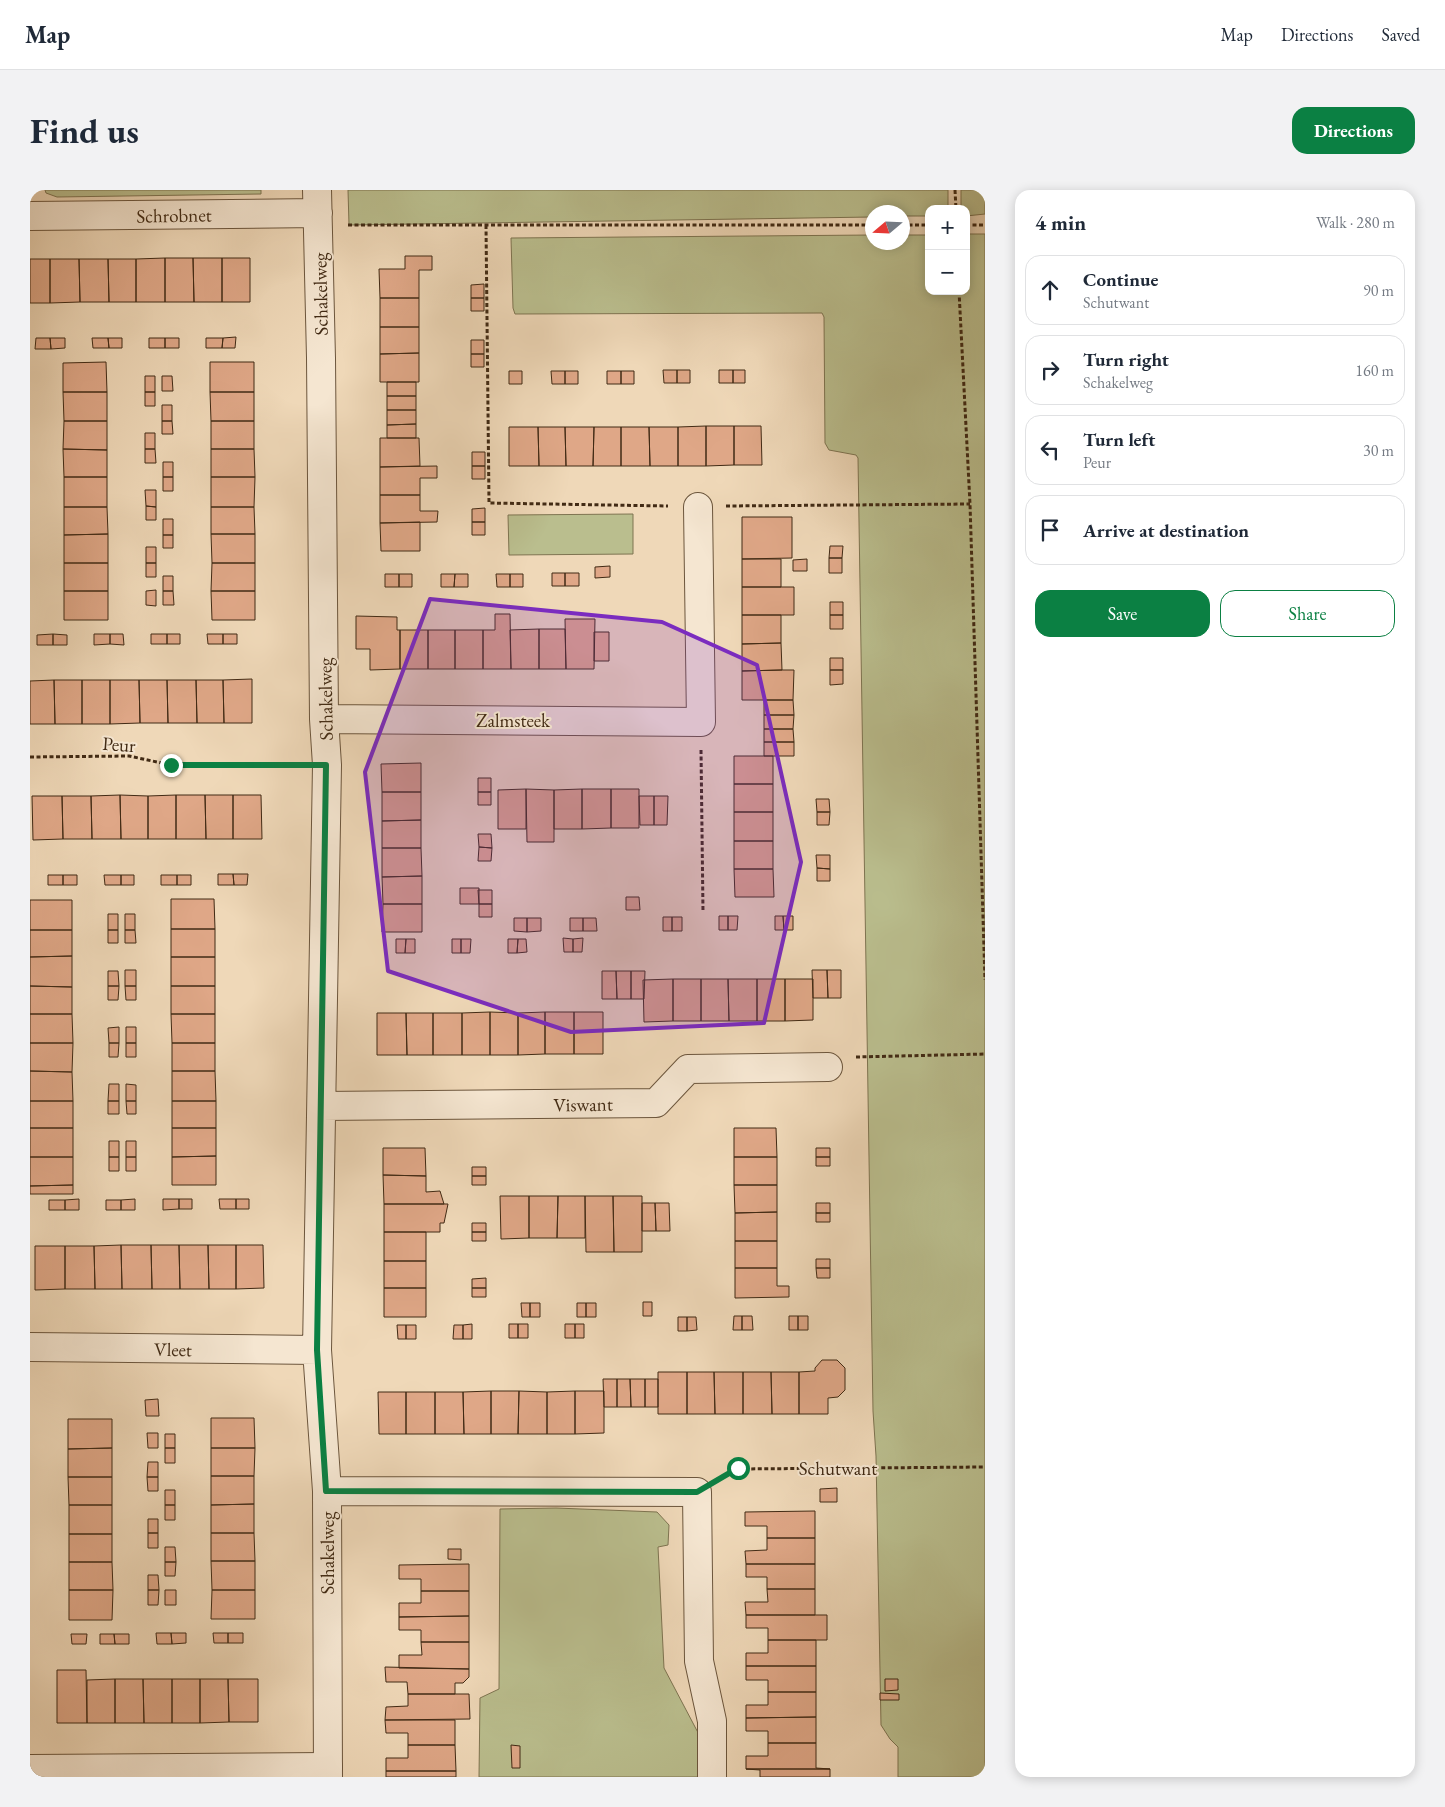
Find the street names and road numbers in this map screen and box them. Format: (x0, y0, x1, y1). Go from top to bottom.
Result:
street label: Schrobnet (136, 202, 212, 229)
street label: Schakelweg (307, 252, 334, 336)
street label: Schakelweg (312, 657, 339, 741)
street label: Zalmsteek (476, 708, 551, 733)
street label: Peur (101, 731, 137, 758)
street label: Viswant (553, 1091, 613, 1118)
street label: Vleet (154, 1337, 192, 1362)
street label: Schutwant (799, 1456, 877, 1481)
street label: Schakelweg (315, 1511, 340, 1595)

